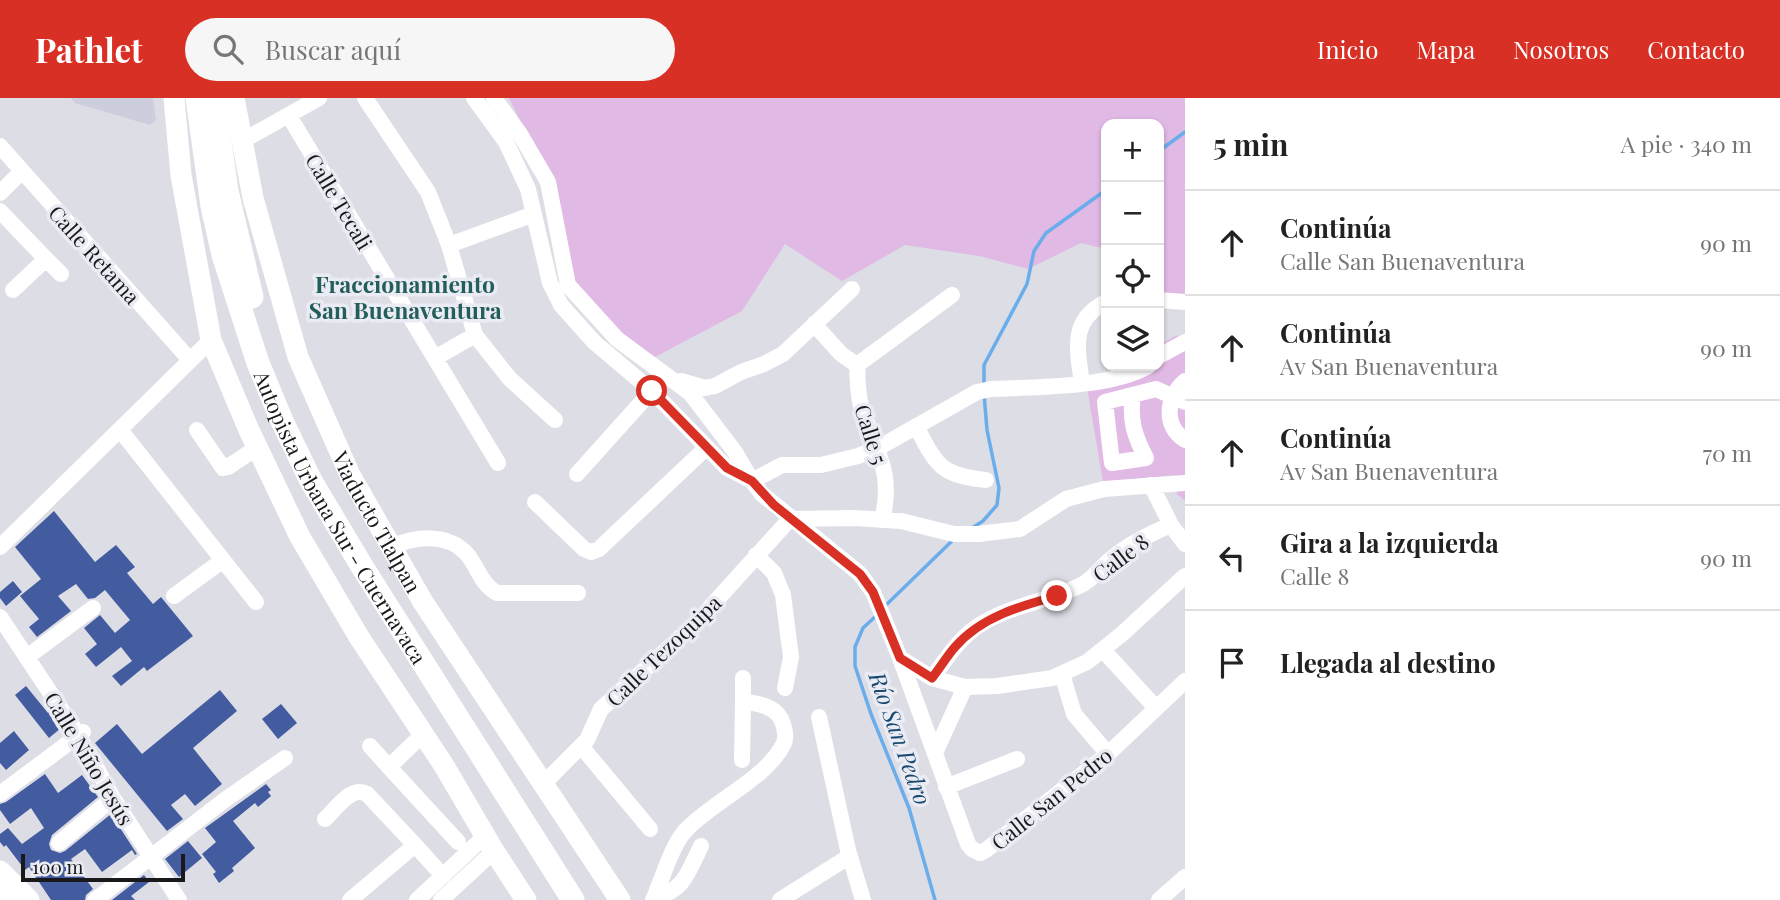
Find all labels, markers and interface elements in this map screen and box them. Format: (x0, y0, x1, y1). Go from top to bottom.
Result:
search box (185, 18, 675, 81)
text: Pathlet (35, 27, 143, 71)
icon: search (209, 30, 247, 68)
text: Buscar aquí (265, 32, 401, 67)
text: Inicio (1317, 33, 1378, 65)
text: Mapa (1416, 33, 1475, 65)
text: Nosotros (1513, 33, 1609, 65)
text: Contacto (1647, 33, 1745, 65)
map controls (1101, 119, 1164, 371)
button: + (1101, 119, 1164, 182)
text: 5 min (1213, 124, 1288, 164)
text: A pie · 340 m (1621, 128, 1752, 159)
street label: Calle Tecali (300, 148, 380, 254)
button: − (1101, 182, 1164, 245)
street label: Calle Retama (43, 199, 147, 310)
text: Continúa (1280, 210, 1392, 245)
icon: ahead (1213, 224, 1251, 262)
text: 90 m (1700, 227, 1752, 258)
button: locate (1101, 245, 1164, 308)
text: Calle San Buenaventura (1280, 245, 1525, 276)
district label: Fraccionamiento San Buenaventura (308, 268, 502, 325)
button: layers (1101, 308, 1164, 371)
text: Continúa (1280, 315, 1392, 350)
icon: ahead (1213, 329, 1251, 367)
text: 90 m (1700, 332, 1752, 363)
text: Av San Buenaventura (1280, 350, 1498, 381)
street label: Autopista Urbana Sur - Cuernavaca (248, 365, 434, 669)
route start (636, 375, 667, 406)
street label: Calle 5 (849, 401, 895, 467)
text: Continúa (1280, 420, 1392, 455)
icon: ahead (1213, 434, 1251, 472)
text: 70 m (1703, 437, 1752, 468)
street label: Viaducto Tlalpan (327, 445, 429, 598)
text: Av San Buenaventura (1280, 455, 1498, 486)
text: Gira a la izquierda (1280, 525, 1499, 560)
street label: Calle 8 (1086, 527, 1154, 587)
icon: left (1213, 539, 1251, 577)
text: 90 m (1700, 542, 1752, 573)
text: Calle 8 (1280, 560, 1350, 591)
route end (1041, 580, 1072, 611)
street label: Calle Tezoquipa (600, 588, 727, 712)
icon: arrive (1213, 644, 1251, 682)
text: Llegada al destino (1280, 645, 1496, 680)
water label: Río San Pedro (862, 666, 939, 809)
street label: Calle Niño Jesús (39, 686, 141, 830)
street label: Calle San Pedro (985, 741, 1117, 855)
scale bar (21, 851, 186, 883)
text: 100 m (32, 853, 83, 879)

